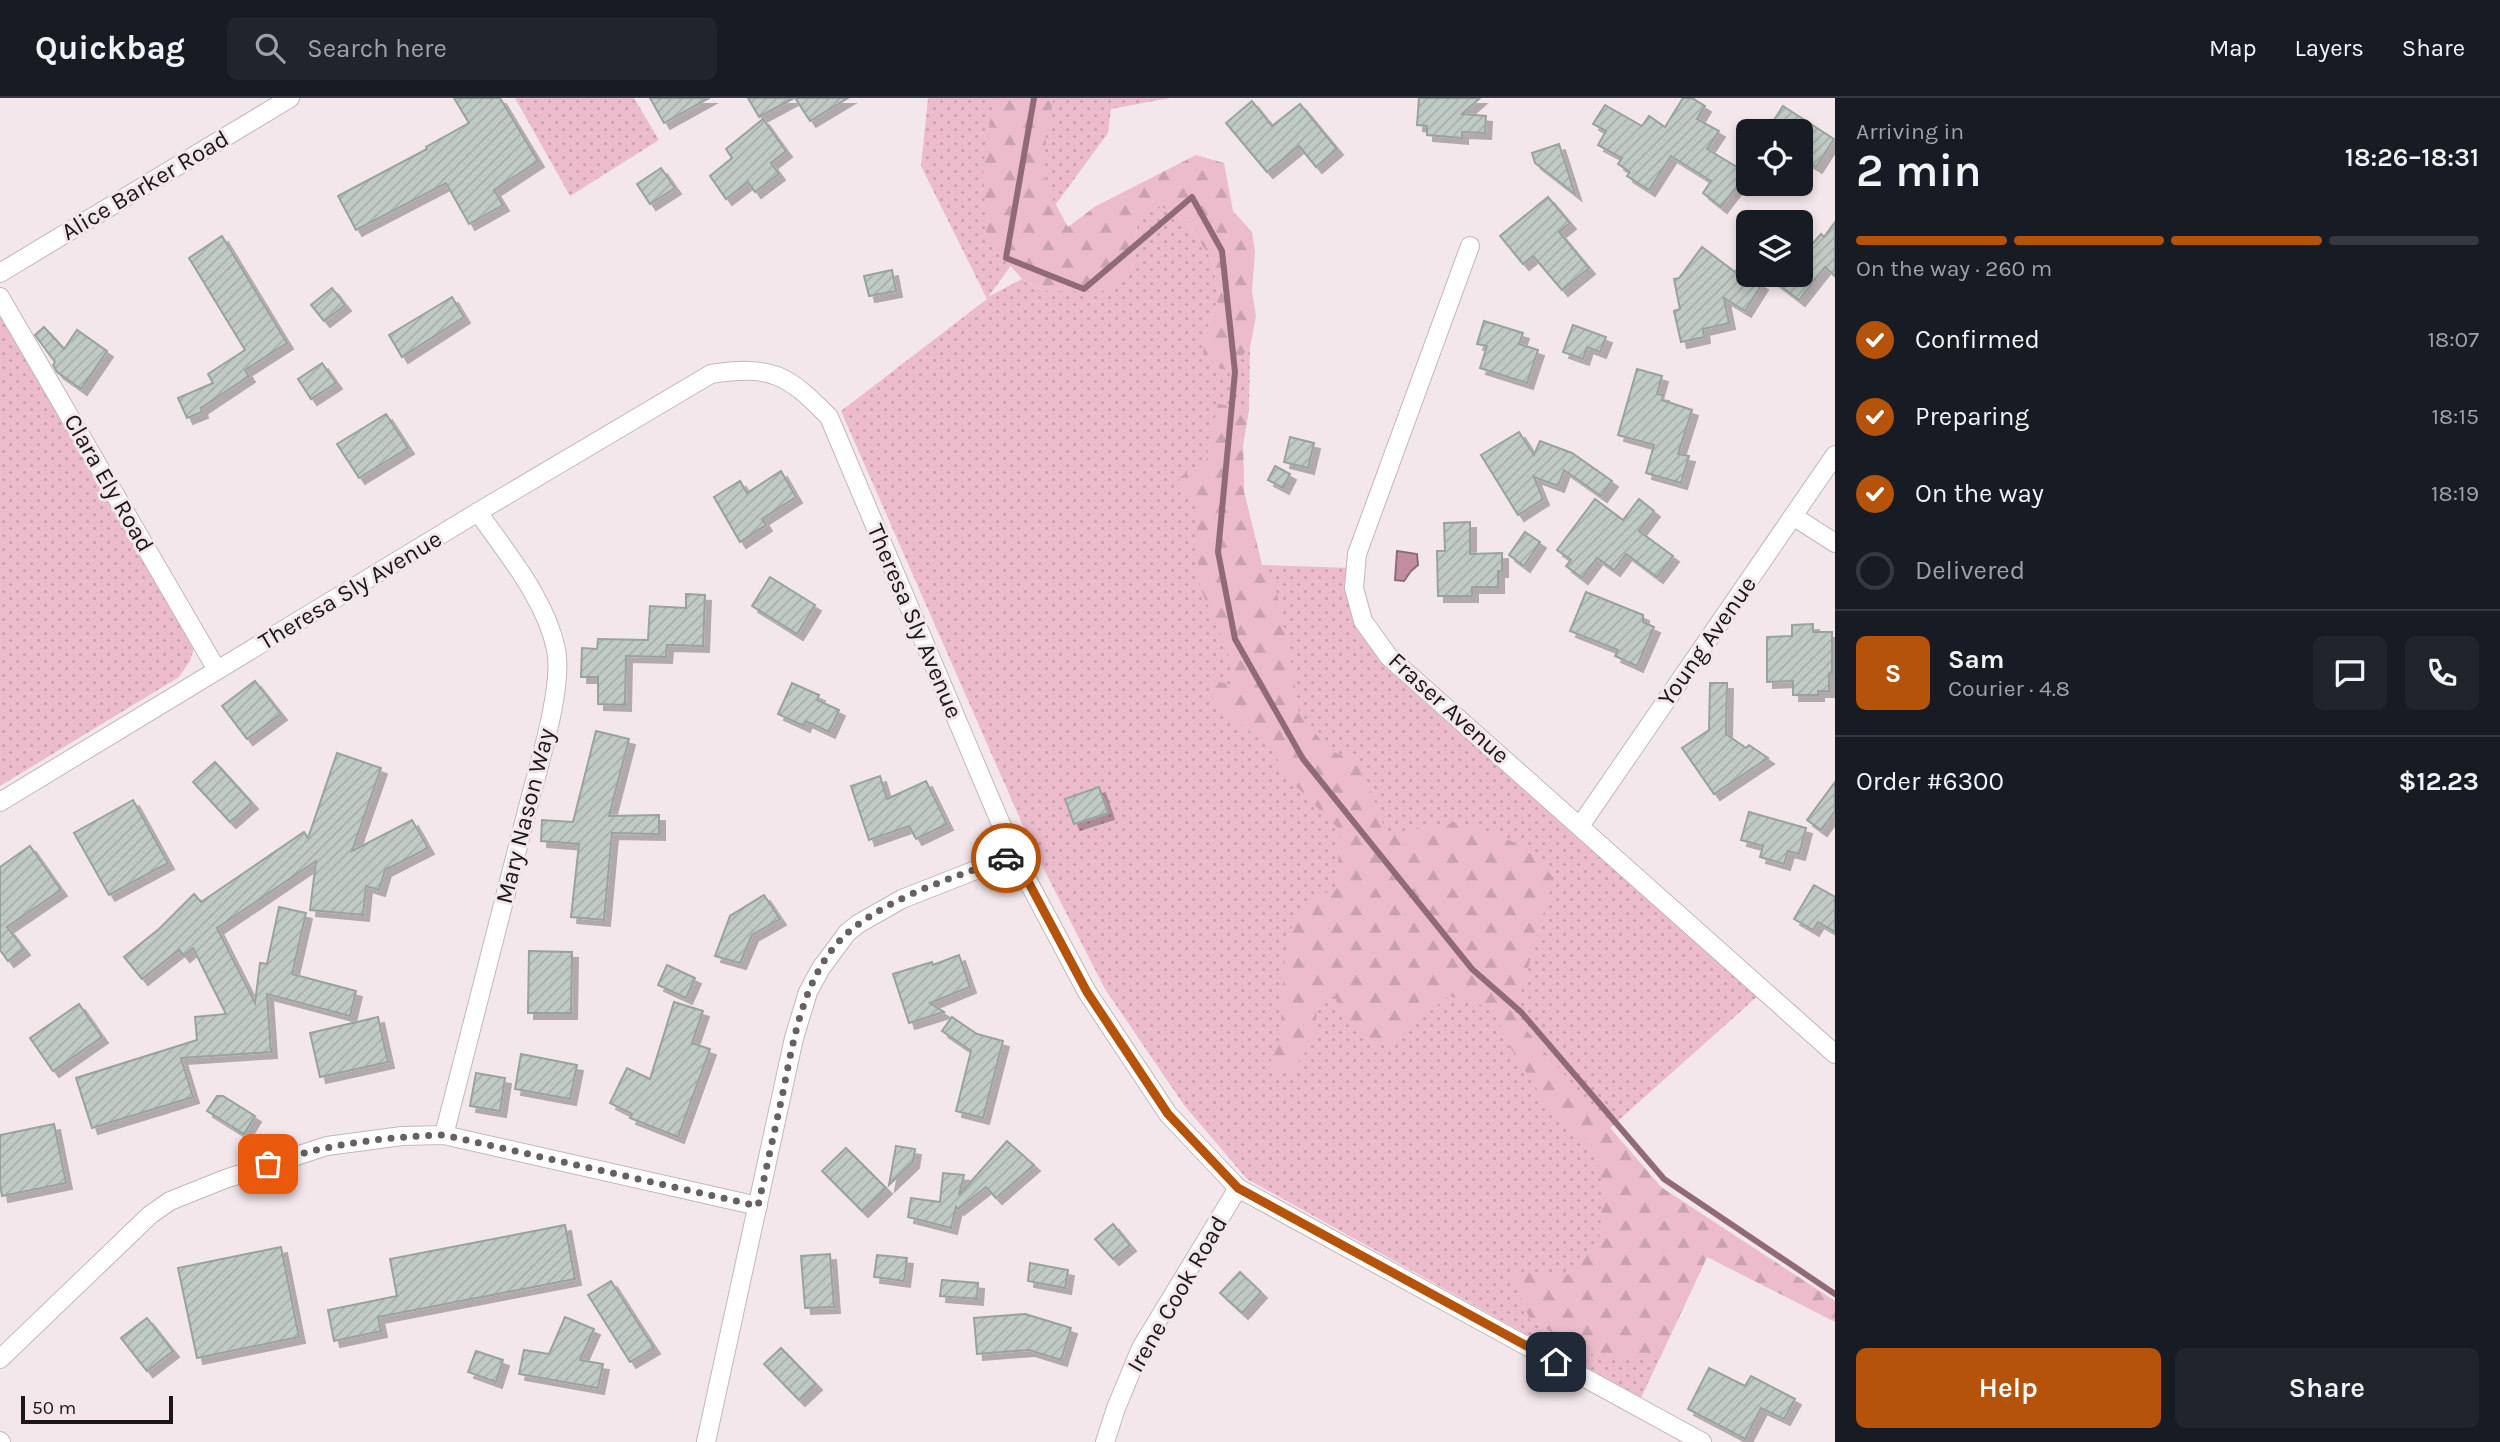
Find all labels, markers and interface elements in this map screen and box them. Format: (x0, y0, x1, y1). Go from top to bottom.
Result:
search box (227, 17, 717, 80)
text: Quickbag (35, 29, 185, 67)
icon: search (251, 29, 289, 67)
text: Search here (307, 33, 447, 64)
text: Map (2209, 34, 2257, 62)
text: Layers (2295, 34, 2364, 62)
text: Share (2402, 34, 2465, 62)
text: Arriving in (1856, 118, 1964, 145)
map controls (1736, 119, 1813, 287)
button: locate (1736, 119, 1813, 196)
street label: Alice Barker Road (56, 124, 234, 246)
text: 18:26–18:31 (2345, 142, 2479, 173)
text: 2 min (1856, 144, 1982, 198)
button: layers (1736, 210, 1813, 287)
text: On the way · 260 m (1856, 255, 2052, 282)
icon: check (1856, 321, 1894, 359)
text: Confirmed (1915, 324, 2040, 355)
text: 18:07 (2428, 326, 2479, 353)
icon: check (1856, 398, 1894, 436)
text: Preparing (1915, 401, 2029, 432)
text: 18:15 (2431, 403, 2479, 430)
street label: Clara Ely Road (58, 409, 160, 557)
icon: check (1856, 475, 1894, 513)
text: On the way (1915, 478, 2044, 509)
text: 18:19 (2431, 480, 2479, 507)
street label: Theresa Sly Avenue (861, 520, 969, 722)
street label: Theresa Sly Avenue (253, 524, 447, 656)
text: Delivered (1915, 555, 2025, 586)
street label: Young Avenue (1652, 571, 1762, 711)
button: chat (2313, 636, 2387, 710)
button: phone (2405, 636, 2479, 710)
text: Sam (1948, 644, 2004, 675)
street label: Fraser Avenue (1383, 646, 1515, 770)
text: S (1885, 658, 1901, 689)
text: Courier · 4.8 (1948, 675, 2070, 702)
street label: Mary Nason Way (490, 725, 560, 907)
text: Order #6300 (1856, 766, 2004, 797)
text: $12.23 (2399, 766, 2479, 797)
courier (971, 823, 1041, 893)
icon: car (987, 839, 1025, 877)
pin (238, 1134, 298, 1194)
icon: bag (249, 1145, 287, 1183)
street label: Irene Cook Road (1121, 1211, 1233, 1377)
pin (1526, 1332, 1586, 1392)
icon: home (1537, 1343, 1575, 1381)
button: Help (1856, 1348, 2161, 1428)
button: Share (2175, 1348, 2479, 1428)
scale bar (21, 1393, 173, 1425)
text: 50 m (32, 1397, 76, 1419)

